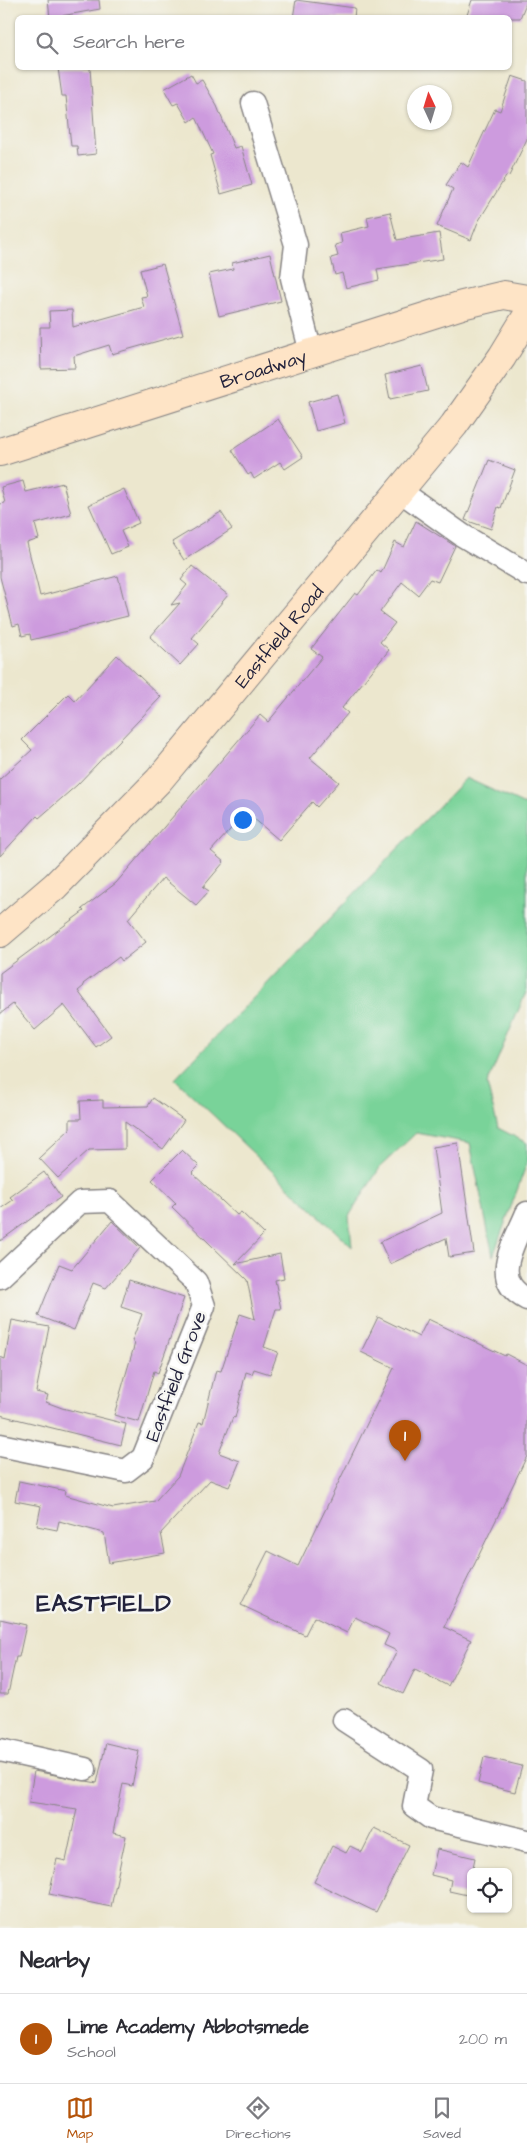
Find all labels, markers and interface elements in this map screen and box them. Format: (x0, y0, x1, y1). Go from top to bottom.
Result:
search box (15, 15, 512, 70)
icon: search (33, 29, 61, 57)
text: Search here (73, 29, 185, 56)
north arrow (407, 85, 452, 130)
street label: Broadway (217, 343, 311, 396)
street label: Eastfield Road (229, 580, 331, 694)
your location (230, 807, 256, 833)
street label: Eastfield Grove (139, 1308, 214, 1446)
pin: 1 (389, 1420, 421, 1461)
district label: EASTFIELD (36, 1587, 172, 1621)
map controls (467, 1868, 512, 1913)
button: locate (467, 1868, 512, 1913)
text: Nearby (20, 1946, 90, 1975)
text: Lime Academy Abbotsmede (67, 2014, 309, 2041)
text: 1 (35, 2028, 37, 2050)
text: 200 m (459, 2028, 507, 2050)
text: School (67, 2041, 116, 2063)
tab: Map (66, 2094, 94, 2144)
tab: Directions (226, 2094, 291, 2144)
tab: Saved (423, 2094, 461, 2144)

